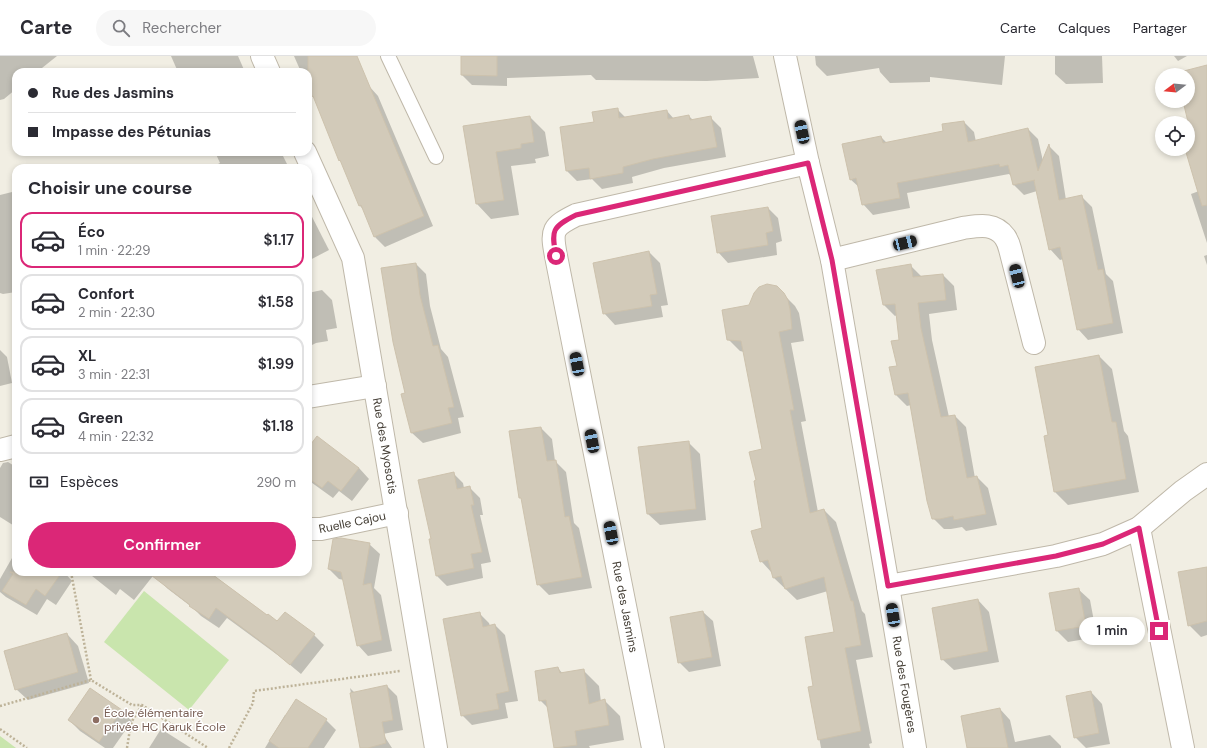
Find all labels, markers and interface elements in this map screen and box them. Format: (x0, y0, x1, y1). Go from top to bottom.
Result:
search box (96, 10, 376, 46)
text: Carte (20, 15, 72, 40)
icon: search (110, 17, 132, 39)
text: Rechercher (142, 18, 222, 38)
text: Carte (1000, 19, 1036, 37)
text: Calques (1058, 19, 1111, 37)
text: Partager (1133, 19, 1187, 37)
north arrow (1155, 68, 1195, 108)
map controls (1155, 68, 1195, 156)
text: Rue des Jasmins (52, 83, 174, 103)
button: locate (1155, 116, 1195, 156)
car (794, 119, 810, 145)
text: Impasse des Pétunias (52, 122, 211, 142)
text: Choisir une course (28, 176, 192, 200)
icon: car (30, 222, 66, 258)
text: Éco (78, 222, 105, 242)
text: $1.17 (263, 230, 294, 250)
car (892, 234, 918, 252)
text: 1 min · 22:29 (78, 242, 150, 259)
route start (547, 247, 565, 265)
car (1008, 263, 1026, 289)
icon: car (30, 284, 66, 320)
text: Confort (78, 284, 135, 304)
text: $1.58 (258, 292, 294, 312)
text: 2 min · 22:30 (78, 304, 155, 321)
icon: car (30, 346, 66, 382)
text: XL (78, 346, 96, 366)
car (569, 351, 585, 377)
text: $1.99 (258, 354, 294, 374)
text: 3 min · 22:31 (78, 366, 150, 383)
street label: Rue des Myosotis (369, 397, 401, 495)
icon: car (30, 408, 66, 444)
text: Green (78, 408, 123, 428)
text: $1.18 (262, 416, 294, 436)
text: 4 min · 22:32 (78, 428, 154, 445)
car (584, 428, 600, 454)
icon: cash (28, 471, 50, 493)
text: Espèces (60, 472, 119, 492)
text: 290 m (257, 474, 296, 491)
street label: Ruelle Cajou (317, 508, 388, 537)
car (603, 520, 619, 546)
button: Confirmer (28, 522, 296, 568)
street label: Rue des Jasmins (608, 560, 642, 654)
car (885, 602, 901, 628)
callout: 1 min (1079, 617, 1145, 645)
text: 1 min (1096, 622, 1128, 639)
route end (1150, 622, 1168, 640)
street label: Rue des Fougères (888, 635, 920, 734)
place label: École élémentaire privée HC Karuk École (104, 705, 226, 735)
marker: École élémentaire privée HC Karuk École (91, 715, 101, 725)

